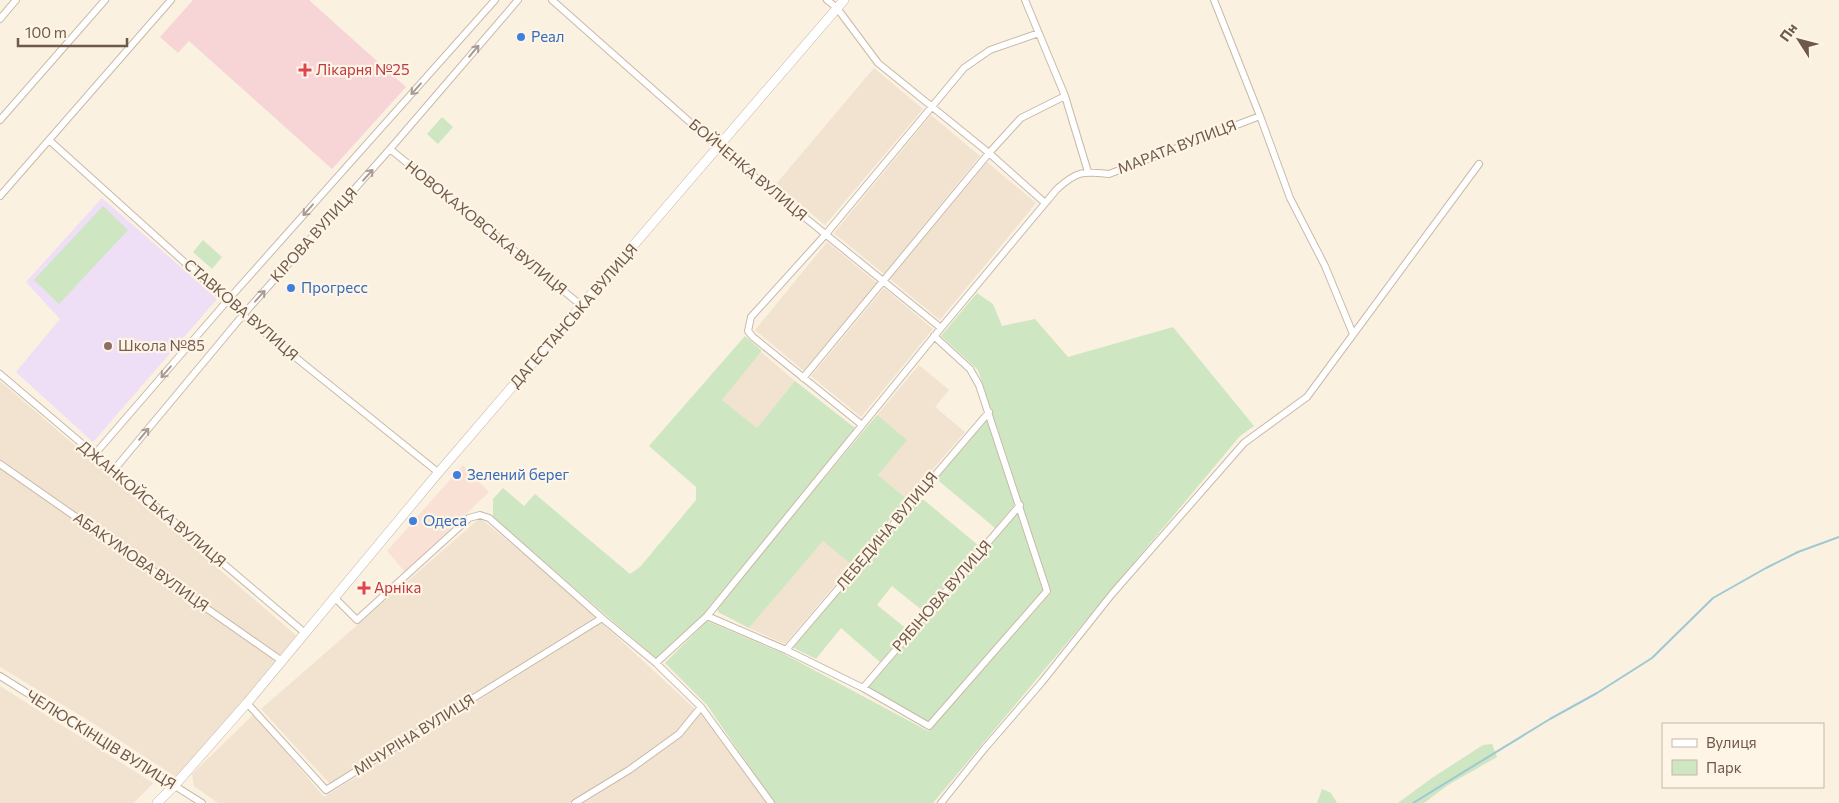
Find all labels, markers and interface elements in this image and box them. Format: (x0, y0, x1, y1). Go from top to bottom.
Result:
scale bar (18, 15, 126, 47)
north arrow (1774, 15, 1824, 65)
text: Пн (1776, 20, 1800, 45)
text: 100 m (25, 23, 67, 41)
place label: Реал (531, 27, 565, 45)
marker: Реал (515, 31, 527, 43)
one-way arrow (468, 45, 480, 58)
place label: Лікарня №25 (316, 60, 410, 78)
marker: Лікарня №25 (298, 63, 312, 77)
one-way arrow (411, 82, 422, 95)
street label: БОЙЧЕНКА ВУЛИЦЯ (686, 115, 811, 224)
street label: МАРАТА ВУЛИЦЯ (1115, 115, 1239, 177)
street label: НОВОКАХОВСЬКА ВУЛИЦЯ (402, 156, 571, 298)
one-way arrow (362, 168, 374, 181)
street label: КІРОВА ВУЛИЦЯ (266, 183, 360, 285)
one-way arrow (303, 203, 314, 216)
street label: ДАГЕСТАНСЬКА ВУЛИЦЯ (506, 240, 641, 391)
street label: СТАВКОВА ВУЛИЦЯ (181, 255, 303, 364)
place label: Прогресс (301, 278, 368, 296)
marker: Прогресс (285, 282, 297, 294)
one-way arrow (254, 290, 265, 303)
place label: Школа №85 (118, 336, 205, 354)
marker: Школа №85 (102, 340, 114, 352)
one-way arrow (161, 365, 172, 378)
one-way arrow (139, 428, 150, 441)
street label: ДЖАНКОЙСЬКА ВУЛИЦЯ (75, 436, 230, 570)
place label: Зелений берег (467, 465, 569, 483)
street label: ЛЕБЕДИНА ВУЛИЦЯ (832, 468, 941, 593)
marker: Зелений берег (451, 469, 463, 481)
street label: АБАКУМОВА ВУЛИЦЯ (71, 508, 213, 615)
place label: Одеса (423, 511, 467, 529)
marker: Одеса (407, 515, 419, 527)
street label: РЯБІНОВА ВУЛИЦЯ (888, 536, 995, 655)
place label: Арніка (374, 578, 421, 596)
marker: Арніка (358, 582, 370, 594)
street label: ЧЕЛЮСКІНЦІВ ВУЛИЦЯ (23, 686, 180, 793)
street label: МІЧУРІНА ВУЛИЦЯ (350, 690, 477, 779)
legend (1662, 723, 1824, 788)
text: Вулиця (1706, 733, 1757, 751)
text: Парк (1706, 758, 1742, 776)

